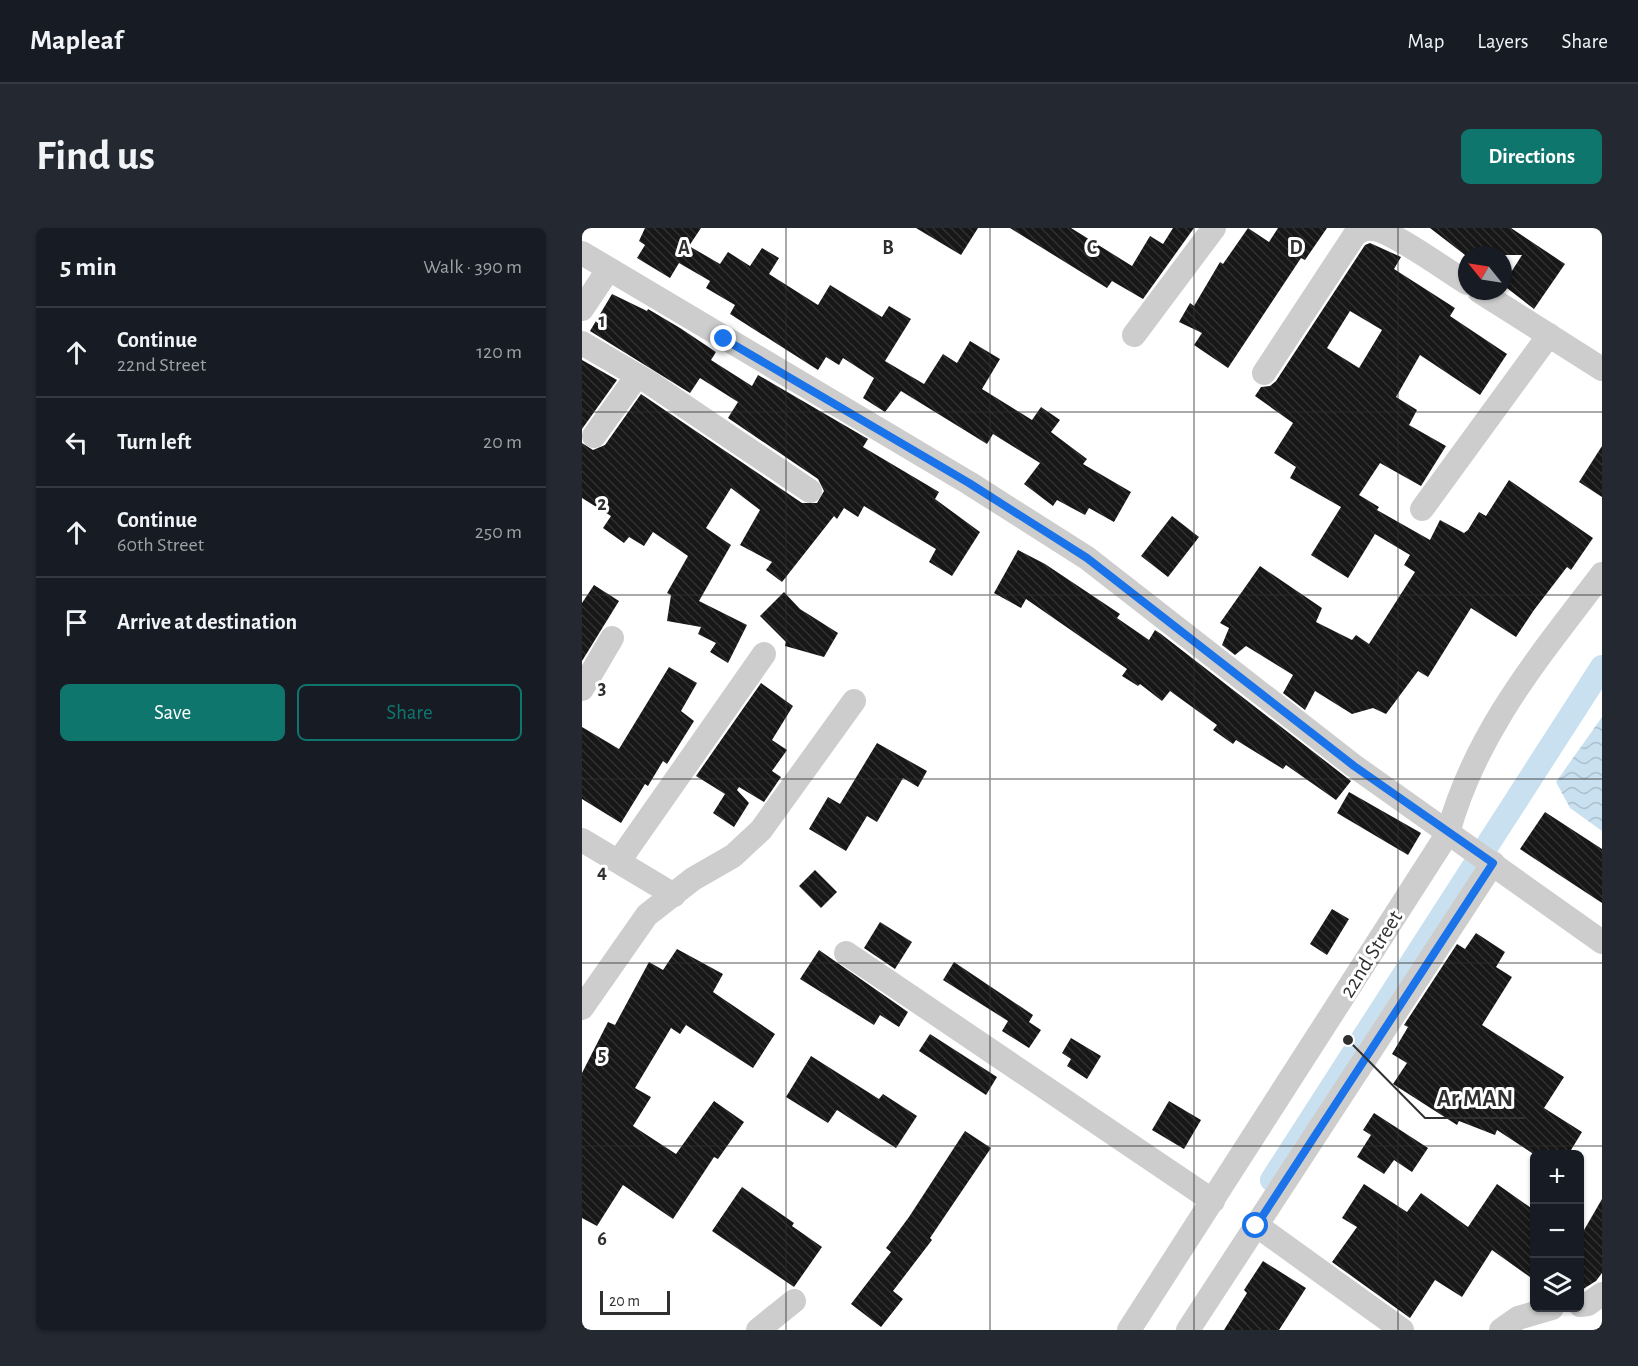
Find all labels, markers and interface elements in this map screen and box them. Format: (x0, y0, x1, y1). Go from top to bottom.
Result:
text: Mapleaf (30, 27, 123, 55)
text: Map (1408, 31, 1444, 52)
text: Layers (1477, 31, 1528, 52)
text: Share (1561, 31, 1608, 52)
button: Directions (1461, 129, 1602, 184)
text: Find us (36, 135, 155, 177)
text: A (678, 238, 690, 258)
text: B (882, 238, 894, 258)
text: C (1087, 238, 1098, 258)
text: D (1289, 238, 1303, 258)
north arrow (1458, 246, 1512, 300)
text: 5 min (60, 254, 117, 280)
text: Walk · 390 m (423, 257, 522, 277)
text: 1 (598, 311, 606, 331)
route end (710, 325, 736, 351)
text: Continue (117, 329, 197, 351)
icon: ahead (60, 336, 93, 369)
text: 120 m (476, 342, 522, 362)
text: 22nd Street (117, 355, 206, 375)
icon: left (60, 426, 93, 459)
text: Turn left (117, 431, 191, 453)
text: 20 m (483, 432, 522, 452)
text: 2 (597, 494, 607, 514)
text: Continue (117, 509, 197, 531)
icon: ahead (60, 516, 93, 549)
text: 250 m (475, 522, 522, 542)
text: 60th Street (117, 535, 204, 555)
icon: arrive (60, 606, 93, 639)
text: Arrive at destination (117, 611, 297, 633)
text: 3 (598, 678, 606, 698)
button: Save (60, 684, 285, 741)
button: Share (297, 684, 522, 741)
text: 4 (597, 862, 607, 882)
street label: 22nd Street (1336, 907, 1406, 1001)
text: 5 (598, 1045, 606, 1065)
callout: Ar MAN (1425, 1076, 1525, 1118)
text: Ar MAN (1437, 1087, 1513, 1111)
map controls (1530, 1150, 1584, 1312)
button: + (1530, 1150, 1584, 1204)
button: − (1530, 1204, 1584, 1258)
route start (1242, 1212, 1268, 1238)
text: 6 (597, 1229, 607, 1249)
button: layers (1530, 1258, 1584, 1312)
scale bar (600, 1288, 670, 1316)
text: 20 m (609, 1293, 640, 1309)

